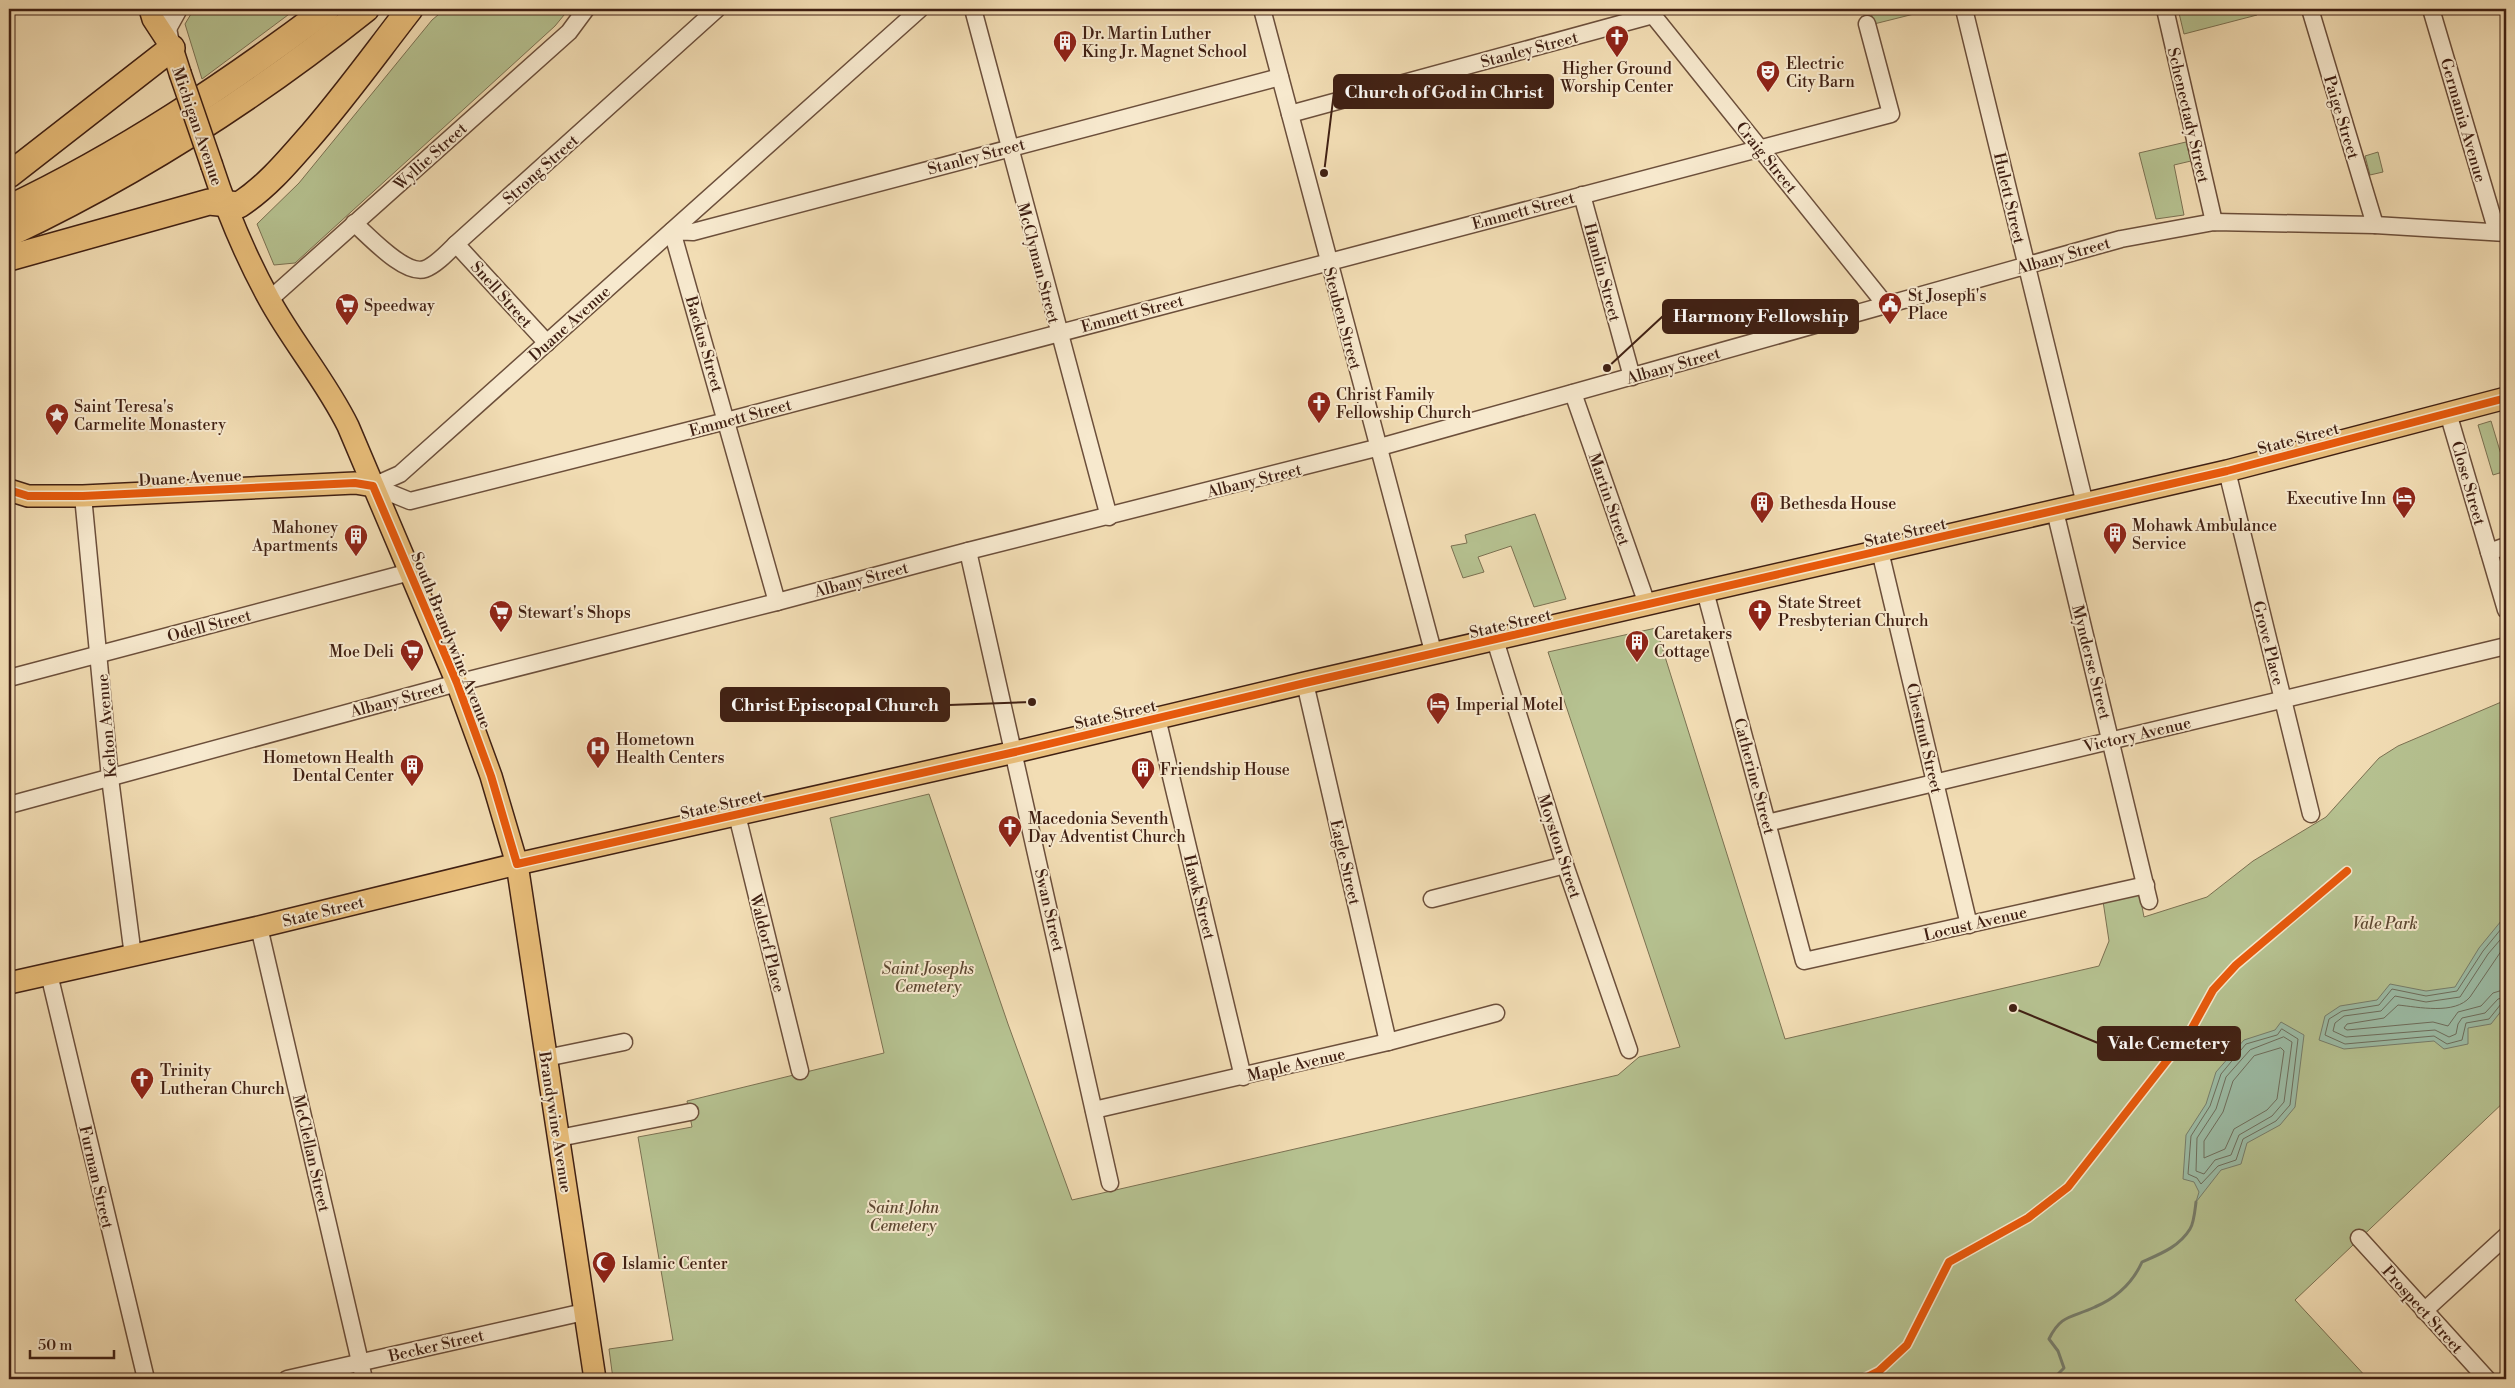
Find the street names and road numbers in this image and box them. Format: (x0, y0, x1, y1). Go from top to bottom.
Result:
street label: Stanley Street (1478, 27, 1580, 73)
street label: Schenectady Street (2163, 46, 2213, 185)
street label: Germania Avenue (2436, 56, 2490, 185)
street label: Michigan Avenue (167, 64, 227, 188)
street label: Paige Street (2319, 73, 2363, 162)
street label: Wyllie Street (389, 118, 472, 195)
street label: Craig Street (1731, 118, 1801, 198)
street label: Strong Street (499, 130, 583, 209)
street label: Stanley Street (925, 134, 1027, 180)
street label: Hulett Street (1989, 151, 2029, 246)
street label: Emmett Street (1470, 188, 1577, 234)
street label: McClyman Street (1012, 201, 1064, 326)
street label: Hamlin Street (1579, 221, 1625, 324)
street label: Albany Street (2013, 233, 2113, 279)
street label: Snell Street (466, 257, 537, 332)
street label: Steuben Street (1319, 265, 1365, 372)
street label: Duane Avenue (525, 282, 615, 366)
street label: Emmett Street (1079, 291, 1186, 337)
street label: Backus Street (680, 293, 727, 395)
street label: Albany Street (1623, 343, 1723, 389)
street label: Emmett Street (687, 395, 794, 441)
street label: State Street (2255, 418, 2342, 459)
street label: Close Street (2446, 439, 2490, 528)
street label: Martin Street (1584, 450, 1634, 549)
street label: Albany Street (1204, 459, 1304, 503)
street label: Duane Avenue (138, 465, 242, 491)
street label: State Street (1862, 514, 1949, 552)
street label: South Brandywine Avenue (406, 549, 496, 732)
street label: Albany Street (811, 558, 911, 602)
street label: Grove Place (2248, 599, 2288, 687)
street label: Mynderse Street (2067, 603, 2115, 722)
street label: Odell Street (165, 605, 254, 647)
street label: State Street (1467, 605, 1554, 643)
street label: Kelton Avenue (92, 673, 122, 779)
street label: Albany Street (347, 678, 447, 722)
street label: Chestnut Street (1902, 681, 1946, 796)
street label: State Street (1072, 696, 1159, 734)
street label: Victory Avenue (2081, 713, 2193, 757)
street label: Catherine Street (1729, 716, 1779, 837)
street label: State Street (678, 786, 765, 824)
street label: Moyston Street (1533, 792, 1585, 901)
street label: Eagle Street (1325, 818, 1365, 907)
street label: Hawk Street (1179, 853, 1219, 942)
street label: Swan Street (1030, 867, 1068, 954)
street label: Waldorf Place (745, 891, 789, 995)
street label: State Street (280, 892, 367, 932)
street label: Locust Avenue (1922, 902, 2029, 946)
street label: Maple Avenue (1245, 1044, 1347, 1086)
street label: Brandywine Avenue (534, 1049, 576, 1194)
street label: McClellan Street (288, 1093, 334, 1214)
street label: Furman Street (74, 1124, 118, 1231)
street label: Prospect Street (2378, 1262, 2467, 1358)
street label: Becker Street (386, 1325, 486, 1367)

